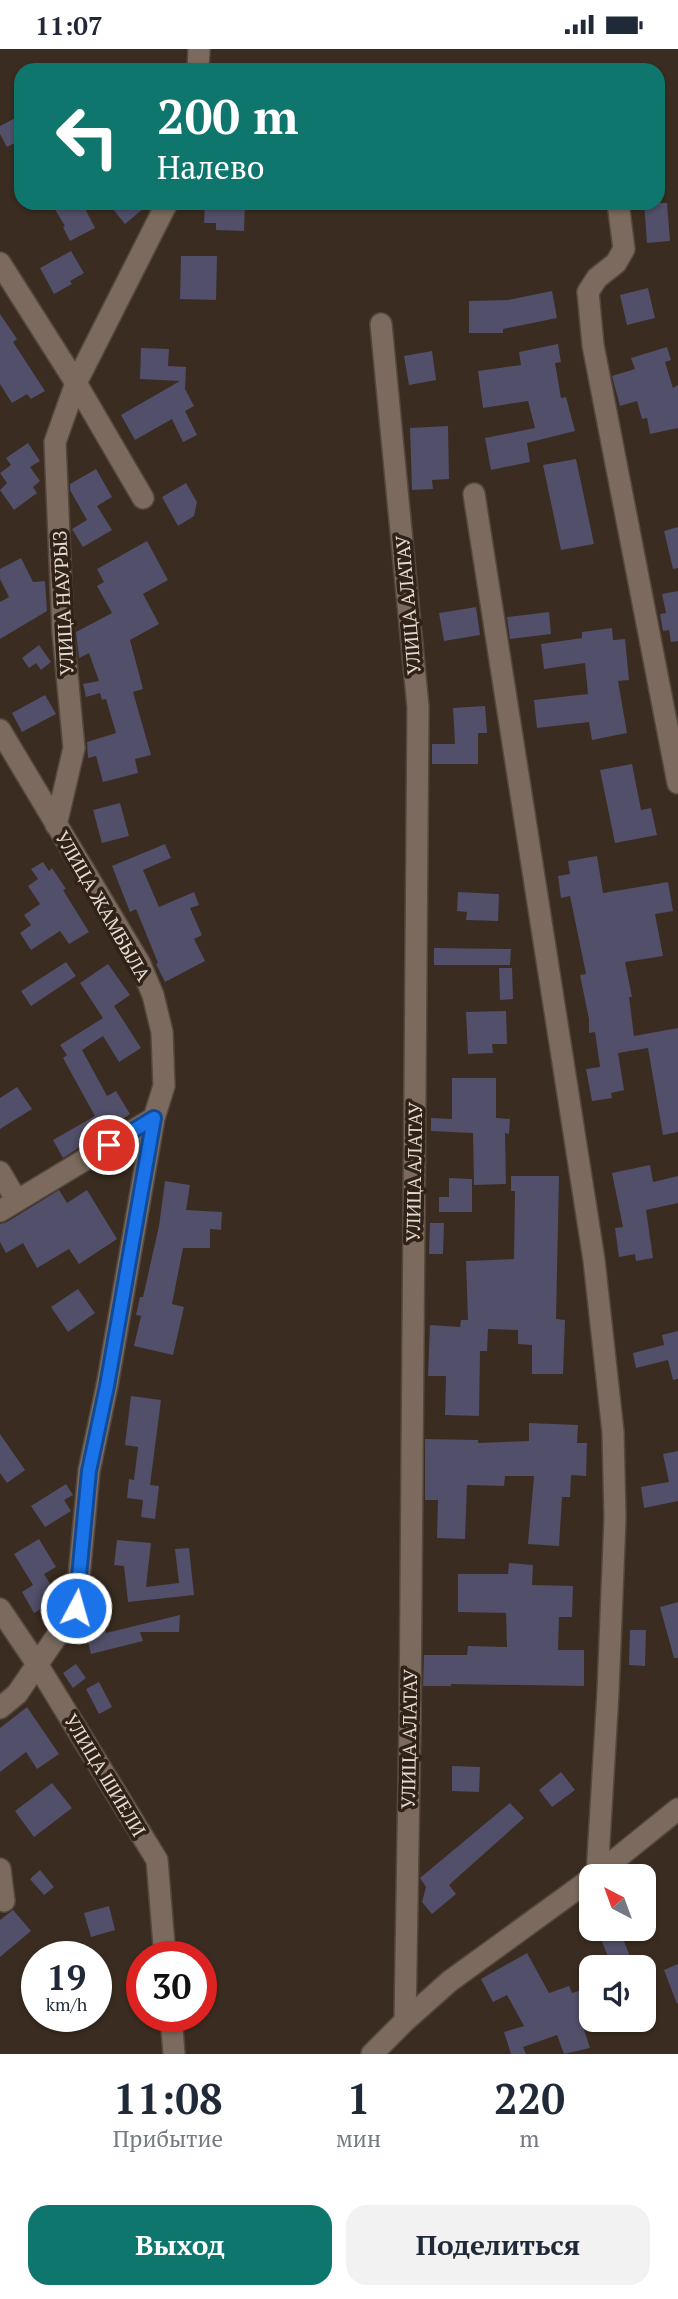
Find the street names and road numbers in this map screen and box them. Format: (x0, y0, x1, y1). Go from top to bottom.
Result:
street label: УЛИЦА НАУРЫЗ (46, 530, 79, 676)
street label: УЛИЦА АЛАТАУ (389, 534, 426, 676)
street label: УЛИЦА ЖАМБЫЛА (50, 826, 157, 985)
street label: УЛИЦА АЛАТАУ (400, 1101, 427, 1242)
street label: УЛИЦА АЛАТАУ (395, 1668, 422, 1809)
street label: УЛИЦА ШИЕЛИ (59, 1709, 152, 1841)

